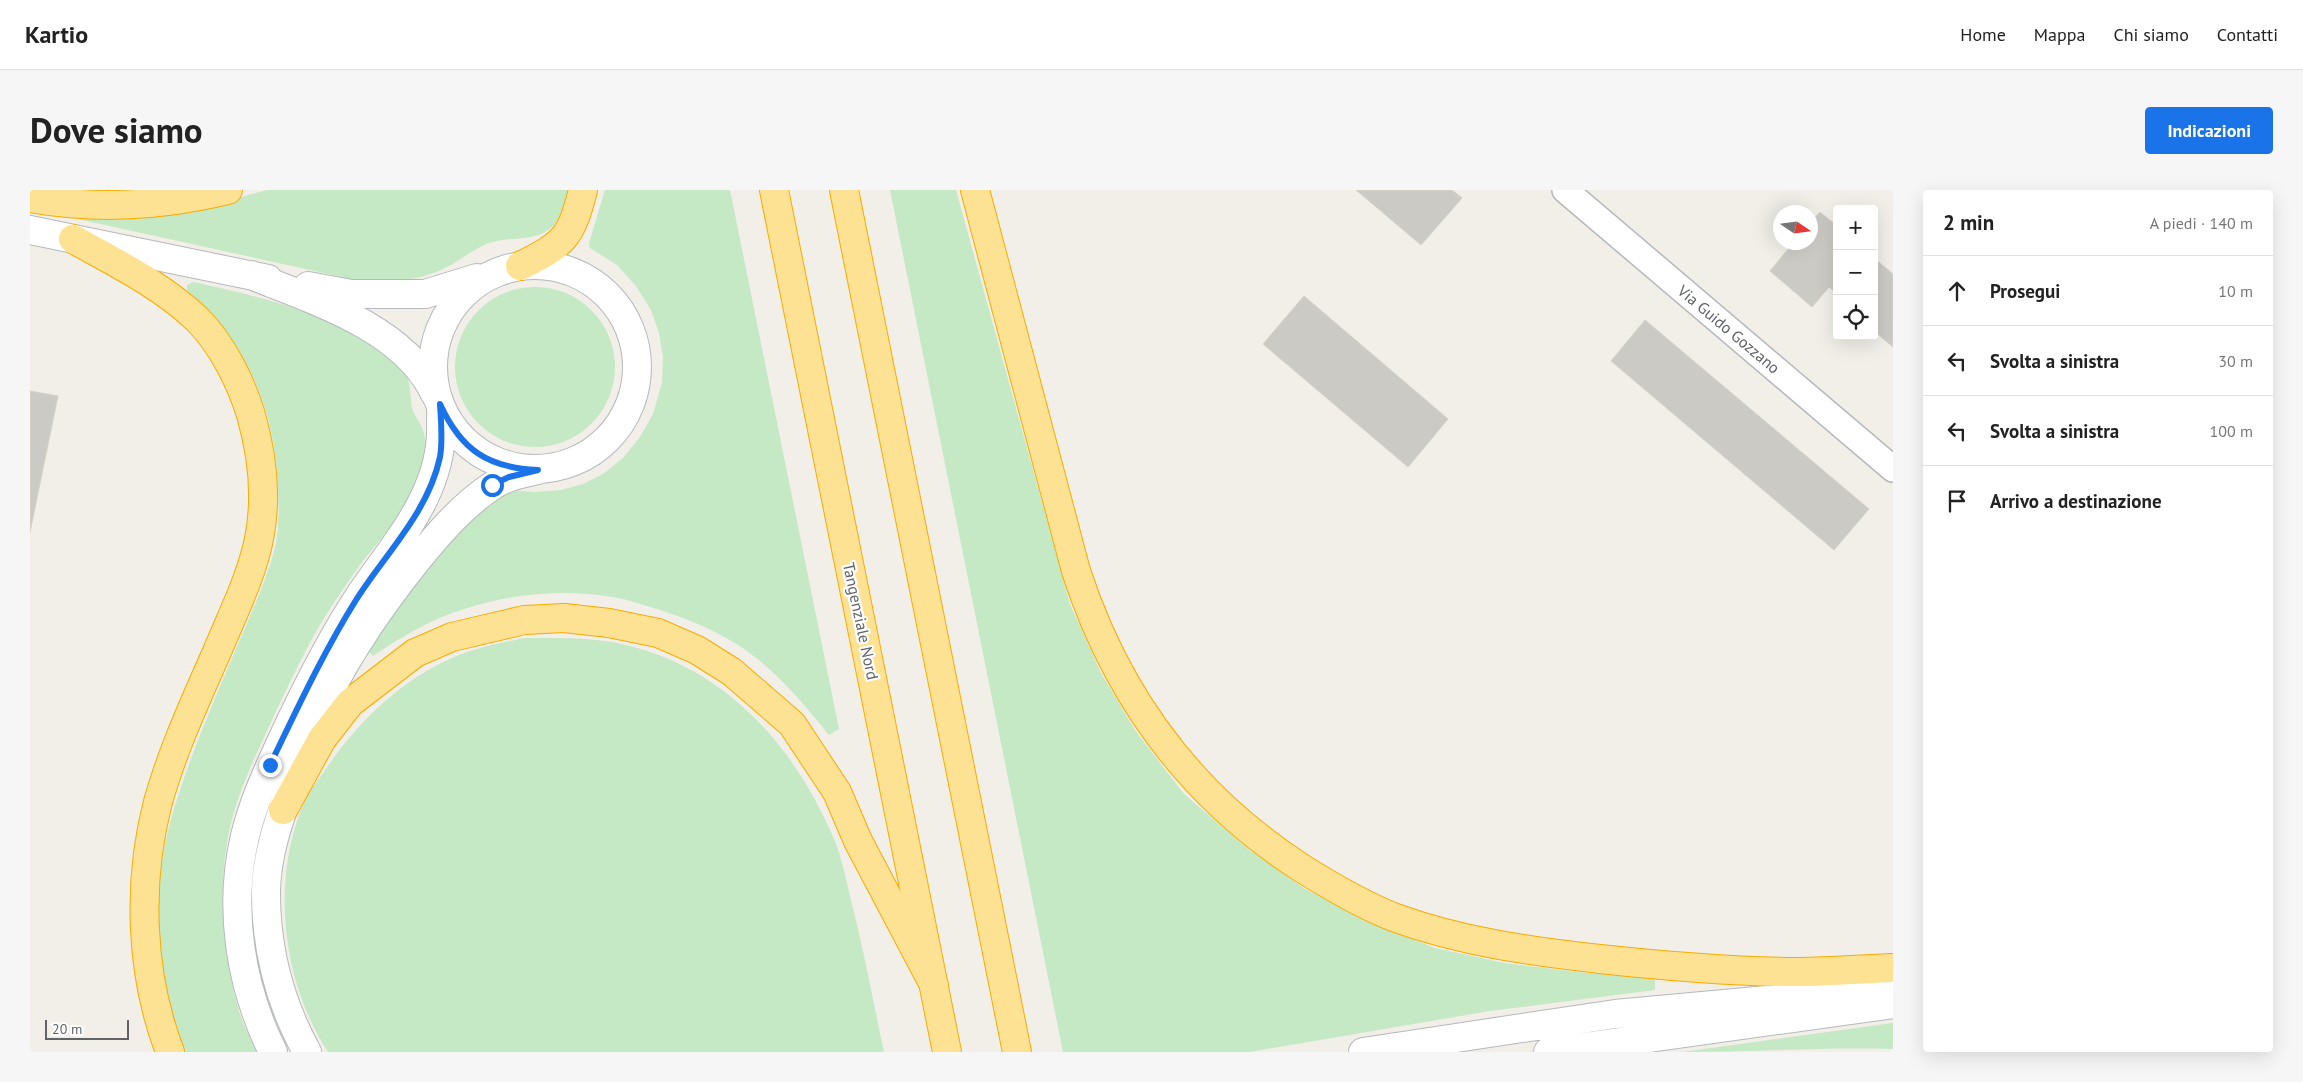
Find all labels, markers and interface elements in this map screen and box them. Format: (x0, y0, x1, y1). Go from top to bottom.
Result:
text: Kartio (25, 19, 88, 50)
text: Home (1960, 23, 2006, 46)
text: Mappa (2034, 23, 2085, 46)
text: Chi siamo (2113, 23, 2189, 46)
text: Contatti (2217, 23, 2278, 46)
text: Dove siamo (30, 107, 203, 153)
button: Indicazioni (2145, 107, 2273, 154)
north arrow (1773, 205, 1818, 250)
map controls (1833, 205, 1878, 340)
button: + (1833, 205, 1878, 250)
text: 2 min (1943, 209, 1994, 236)
text: A piedi · 140 m (2150, 213, 2253, 233)
button: − (1833, 250, 1878, 295)
icon: ahead (1943, 277, 1971, 305)
text: Prosegui (1990, 279, 2060, 303)
street label: Via Guido Gozzano (1673, 280, 1784, 378)
text: 10 m (2218, 281, 2253, 301)
button: locate (1833, 295, 1878, 340)
icon: left (1943, 347, 1971, 375)
text: Svolta a sinistra (1990, 349, 2119, 373)
text: 30 m (2218, 351, 2253, 371)
icon: left (1943, 417, 1971, 445)
text: Svolta a sinistra (1990, 419, 2119, 443)
text: 100 m (2210, 421, 2253, 441)
route start (481, 474, 504, 497)
icon: arrive (1943, 487, 1971, 515)
text: Arrivo a destinazione (1990, 489, 2162, 513)
street label: Tangenziale Nord (839, 561, 883, 681)
route end (259, 754, 282, 777)
scale bar (45, 1017, 129, 1040)
text: 20 m (52, 1020, 82, 1038)

